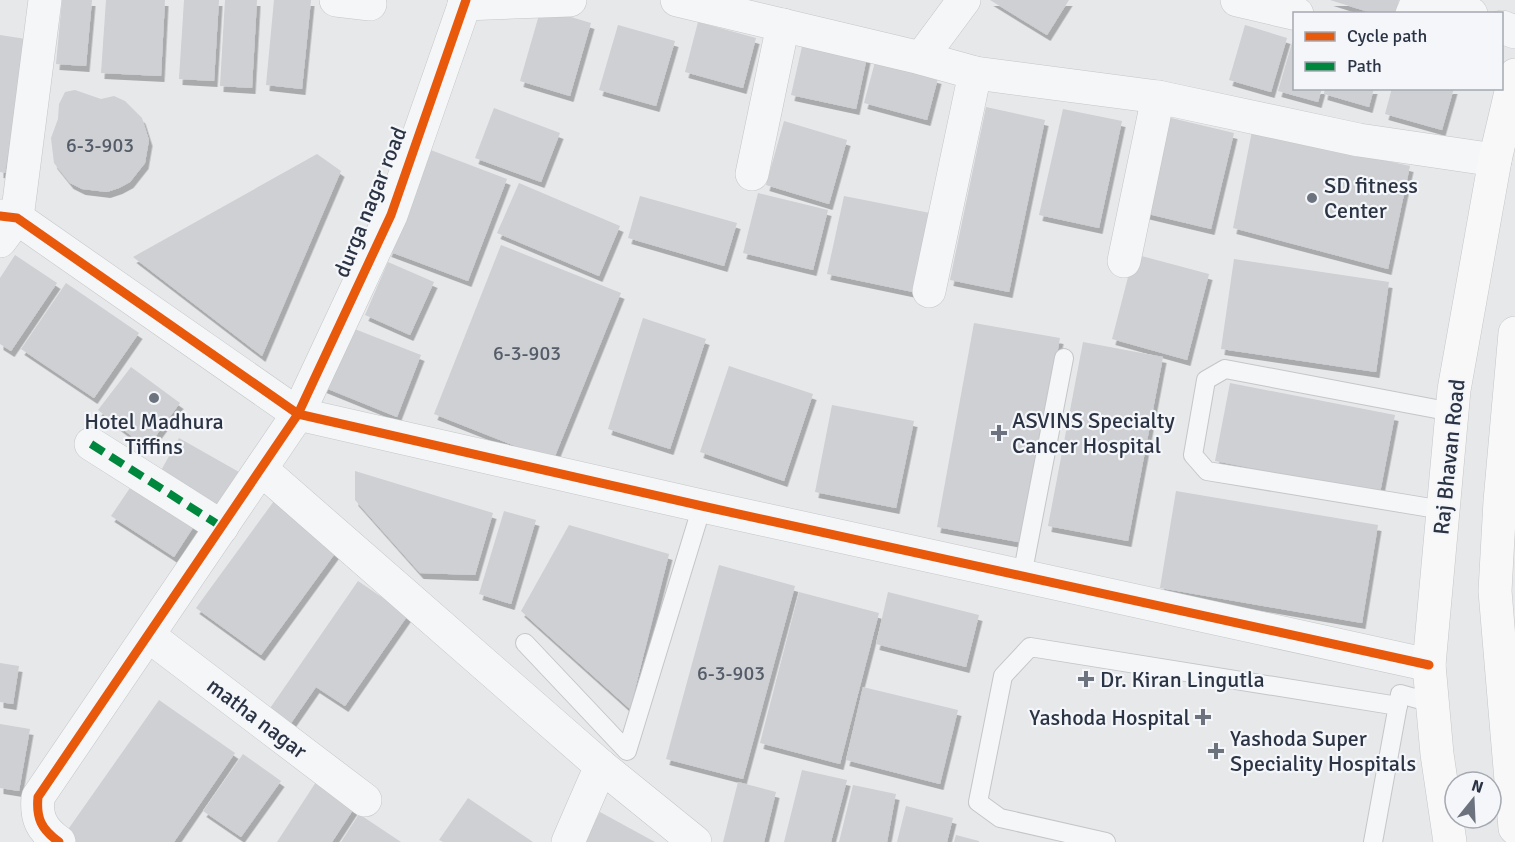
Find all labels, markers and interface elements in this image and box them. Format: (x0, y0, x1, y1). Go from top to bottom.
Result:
legend (1293, 12, 1503, 90)
text: Cycle path (1347, 25, 1427, 47)
text: Path (1347, 55, 1382, 77)
street label: durga nagar road (328, 123, 412, 281)
house number: 6-3-903 (66, 133, 134, 158)
place label: SD fitness Center (1324, 172, 1418, 224)
marker: SD fitness Center (1305, 191, 1319, 205)
house number: 6-3-903 (493, 341, 561, 366)
street label: Raj Bhavan Road (1427, 378, 1471, 536)
marker: Hotel Madhura Tiffins (147, 391, 161, 405)
place label: ASVINS Specialty Cancer Hospital (1012, 407, 1176, 459)
place label: Hotel Madhura Tiffins (84, 408, 224, 460)
marker: ASVINS Specialty Cancer Hospital (990, 424, 1008, 442)
house number: 6-3-903 (697, 661, 765, 686)
place label: Dr. Kiran Lingutla (1100, 666, 1265, 693)
marker: Dr. Kiran Lingutla (1077, 670, 1095, 688)
street label: matha nagar (202, 672, 312, 764)
place label: Yashoda Hospital (1029, 704, 1190, 731)
marker: Yashoda Hospital (1194, 708, 1212, 726)
place label: Yashoda Super Speciality Hospitals (1230, 725, 1416, 777)
marker: Yashoda Super Speciality Hospitals (1207, 742, 1225, 760)
north arrow (1443, 770, 1503, 830)
text: N (1469, 775, 1486, 798)

